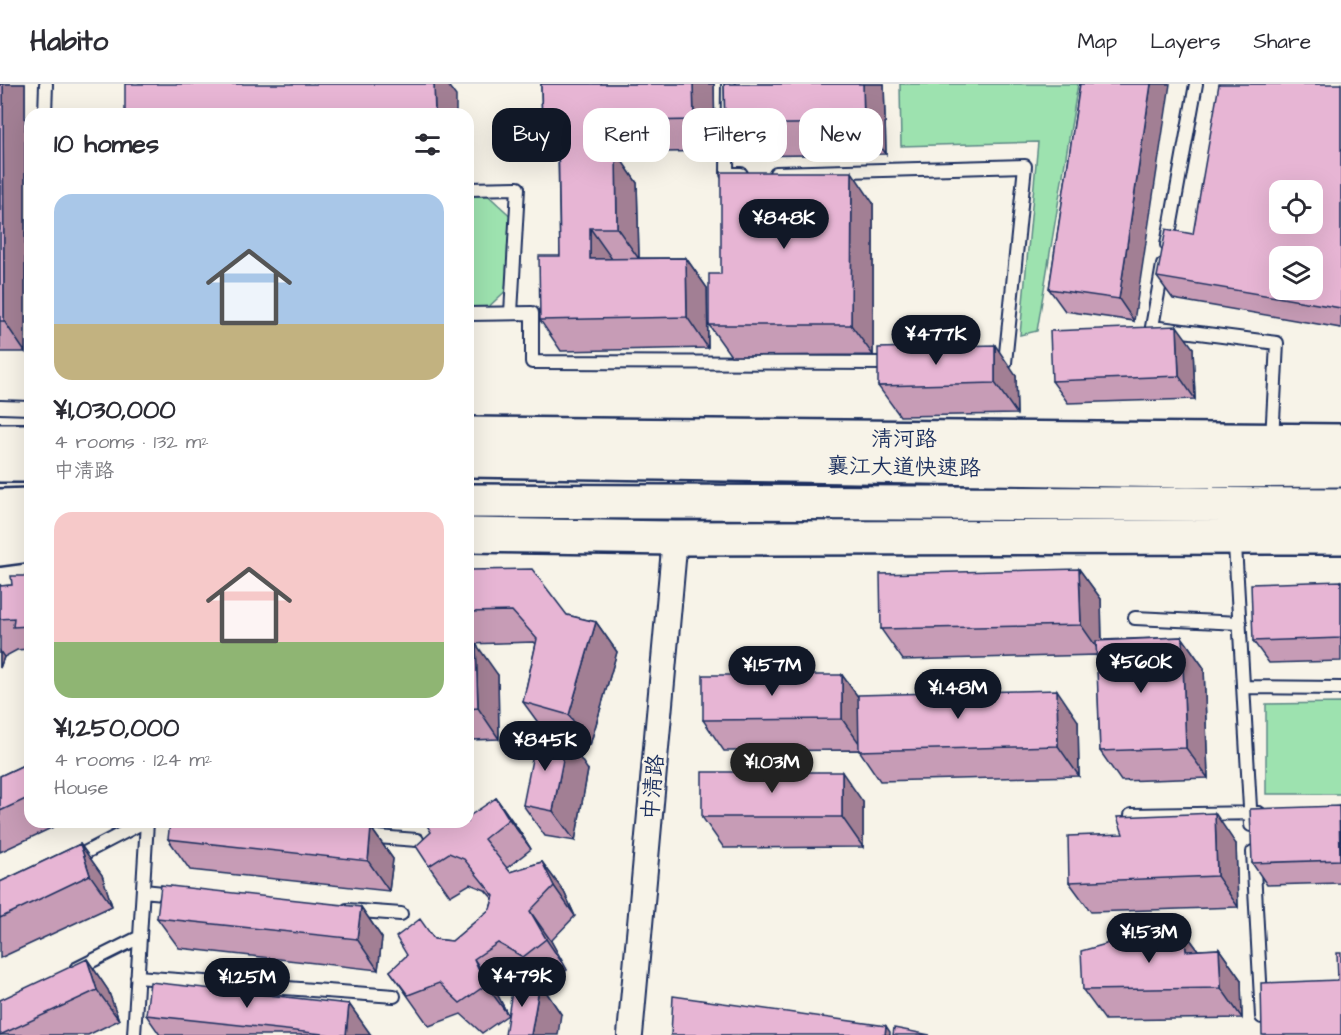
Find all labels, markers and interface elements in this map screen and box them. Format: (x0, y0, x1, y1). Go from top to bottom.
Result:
text: Habito (30, 22, 108, 61)
text: Map (1077, 27, 1117, 56)
text: Layers (1150, 27, 1220, 56)
text: Share (1253, 27, 1311, 56)
chip: Buy (492, 108, 571, 162)
chip: Rent (583, 108, 670, 162)
chip: Filters (682, 108, 787, 162)
chip: New (799, 108, 883, 162)
text: 10 homes (54, 126, 159, 162)
icon: filters (411, 128, 444, 161)
map controls (1269, 180, 1323, 300)
button: locate (1269, 180, 1323, 234)
pin: ¥848K (742, 199, 826, 250)
text: ¥848K (753, 204, 815, 232)
icon: home (195, 233, 303, 341)
button: layers (1269, 246, 1323, 300)
pin: ¥477K (894, 315, 978, 366)
text: ¥477K (905, 320, 967, 348)
text: ¥1,030,000 (54, 392, 176, 428)
street label: 清河路 (871, 424, 937, 455)
text: 4 rooms · 132 m² (54, 428, 209, 456)
street label: 襄江大道快速路 (827, 451, 981, 484)
text: 中清路 (54, 457, 114, 485)
icon: home (195, 551, 303, 659)
pin: ¥560K (1099, 643, 1183, 694)
pin: ¥1.57M (723, 646, 821, 697)
text: ¥560K (1110, 648, 1172, 676)
text: ¥1.57M (742, 651, 802, 679)
pin: ¥1.48M (909, 669, 1007, 720)
text: ¥1.48M (928, 674, 988, 702)
text: ¥1,250,000 (54, 710, 179, 746)
pin: ¥845K (503, 721, 587, 772)
text: ¥845K (513, 726, 577, 754)
pin: ¥1.03M (723, 743, 821, 794)
text: 4 rooms · 124 m² (54, 746, 212, 774)
text: ¥1.03M (744, 748, 800, 776)
street label: 中清路 (635, 753, 672, 821)
text: House (54, 774, 108, 802)
pin: ¥1.53M (1100, 913, 1198, 964)
text: ¥1.53M (1121, 918, 1177, 946)
pin: ¥479K (480, 957, 564, 1008)
pin: ¥1.25M (198, 958, 296, 1009)
text: ¥479K (492, 962, 552, 990)
text: ¥1.25M (218, 963, 276, 991)

